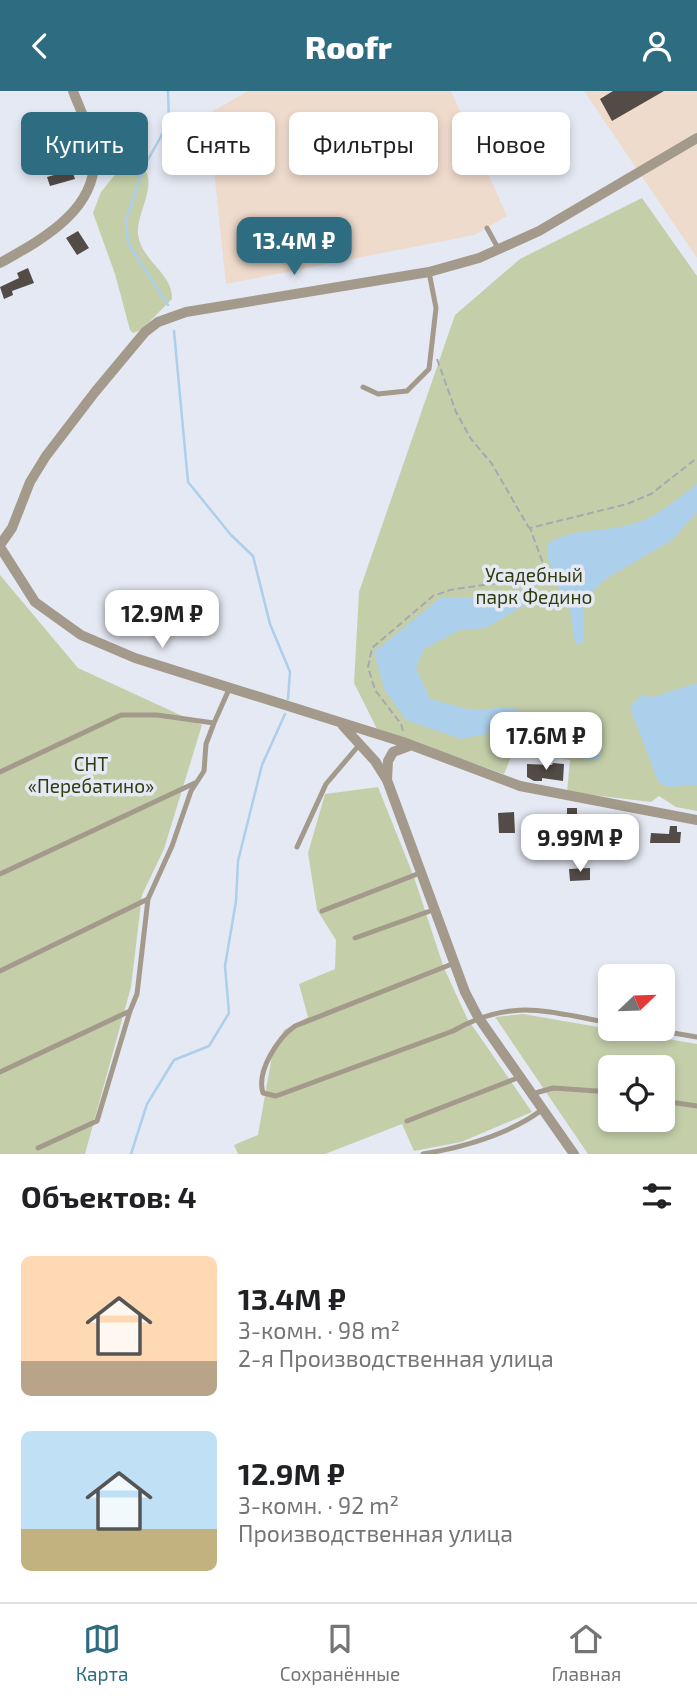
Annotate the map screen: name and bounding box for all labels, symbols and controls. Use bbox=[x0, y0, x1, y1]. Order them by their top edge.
icon: back bbox=[21, 27, 59, 65]
text: Roofr bbox=[305, 27, 392, 65]
icon: person bbox=[638, 27, 676, 65]
chip: Купить bbox=[21, 112, 148, 175]
chip: Снять bbox=[162, 112, 275, 175]
chip: Фильтры bbox=[289, 112, 438, 175]
chip: Новое bbox=[452, 112, 570, 175]
pin: 13.4M ₽ bbox=[229, 218, 359, 277]
text: 13.4M ₽ bbox=[253, 226, 335, 254]
park label: Усадебный парк Федино bbox=[476, 563, 592, 608]
pin: 12.9M ₽ bbox=[97, 591, 227, 650]
text: 12.9M ₽ bbox=[121, 599, 203, 627]
pin: 17.6M ₽ bbox=[481, 713, 611, 772]
text: 17.6M ₽ bbox=[506, 721, 586, 749]
park label: СНТ «Перебатино» bbox=[28, 752, 154, 797]
pin: 9.99M ₽ bbox=[515, 815, 645, 874]
text: 9.99M ₽ bbox=[537, 823, 623, 851]
north arrow bbox=[598, 964, 676, 1041]
map controls bbox=[598, 964, 675, 1132]
button: locate bbox=[598, 1055, 675, 1132]
icon: filters bbox=[638, 1177, 676, 1215]
text: Объектов: 4 bbox=[21, 1178, 197, 1214]
text: 13.4M ₽ bbox=[238, 1280, 346, 1316]
icon: home bbox=[77, 1284, 161, 1368]
text: 3-комн. · 98 m² bbox=[238, 1316, 400, 1344]
text: 2-я Производственная улица bbox=[238, 1344, 554, 1372]
text: 12.9M ₽ bbox=[238, 1455, 345, 1491]
icon: home bbox=[77, 1459, 161, 1543]
text: 3-комн. · 92 m² bbox=[238, 1491, 399, 1519]
text: Производственная улица bbox=[238, 1519, 513, 1547]
tab: Карта bbox=[76, 1620, 128, 1685]
tab: Сохранённые bbox=[280, 1620, 400, 1685]
tab: Главная bbox=[552, 1620, 621, 1685]

